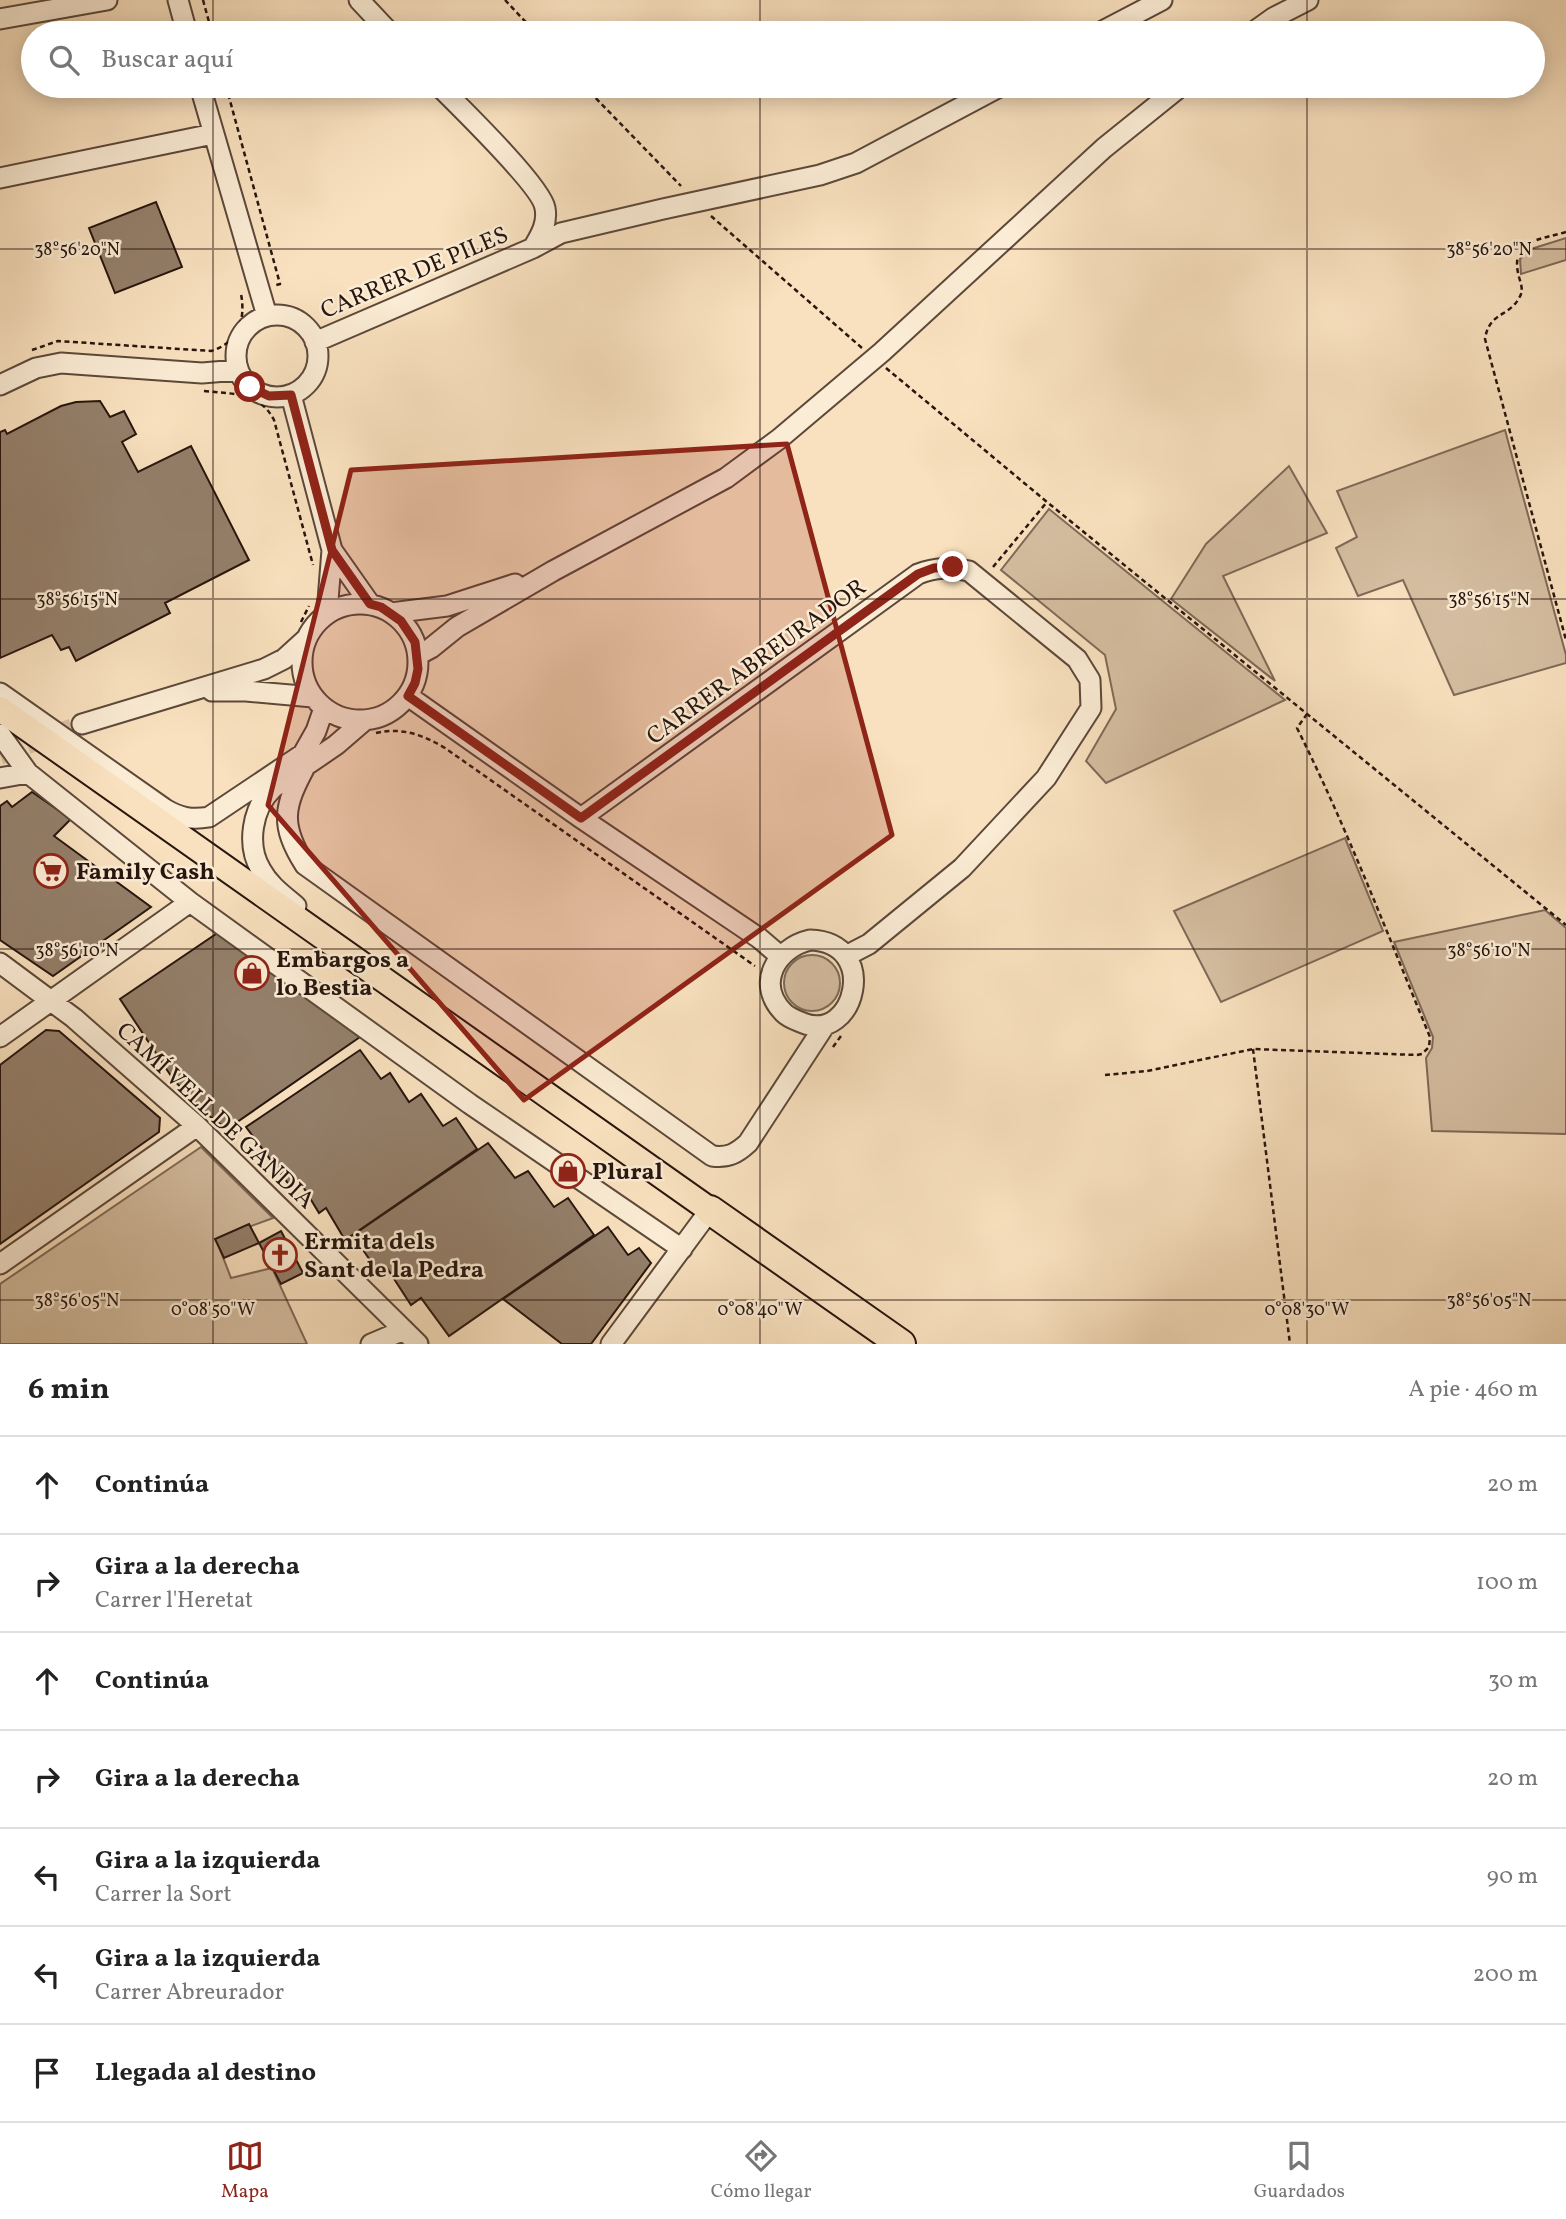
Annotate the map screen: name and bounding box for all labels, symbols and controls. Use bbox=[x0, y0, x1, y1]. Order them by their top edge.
search box bbox=[21, 21, 1545, 98]
icon: search bbox=[45, 41, 83, 79]
text: Buscar aquí bbox=[101, 42, 233, 78]
street label: CARRER DE PILES bbox=[316, 219, 514, 329]
text: 38°56'20"N bbox=[34, 238, 120, 263]
text: 38°56'20"N bbox=[1446, 238, 1532, 263]
route start bbox=[234, 371, 265, 402]
route end bbox=[937, 551, 968, 582]
street label: CARRER ABREURADOR bbox=[640, 571, 874, 754]
text: 38°56'15"N bbox=[36, 588, 118, 613]
text: 38°56'15"N bbox=[1448, 588, 1530, 613]
supermarket icon: Family Cash bbox=[32, 852, 70, 890]
place label: Family Cash bbox=[76, 856, 215, 890]
text: 38°56'10"N bbox=[35, 939, 119, 964]
text: 38°56'10"N bbox=[1447, 939, 1531, 964]
place label: Embargos a lo Bestia bbox=[276, 944, 409, 1006]
shop icon: Embargos a lo Bestia bbox=[233, 954, 271, 992]
street label: CAMÍ VELL DE GANDIA bbox=[108, 1015, 322, 1218]
shop icon: Plural bbox=[549, 1152, 587, 1190]
place label: Plural bbox=[592, 1156, 663, 1190]
place label: Ermita dels Sant de la Pedra bbox=[304, 1226, 484, 1288]
church icon: Ermita dels Sant de la Pedra bbox=[261, 1236, 299, 1274]
text: 38°56'05"N bbox=[35, 1289, 119, 1314]
text: 38°56'05"N bbox=[1447, 1289, 1531, 1314]
text: 0°08'50"W bbox=[171, 1298, 255, 1323]
text: 0°08'40"W bbox=[718, 1298, 802, 1323]
text: 0°08'30"W bbox=[1265, 1298, 1349, 1323]
text: 6 min bbox=[28, 1369, 110, 1411]
text: A pie · 460 m bbox=[1409, 1374, 1538, 1406]
icon: ahead bbox=[28, 1466, 66, 1504]
text: Continúa bbox=[95, 1467, 209, 1503]
text: 20 m bbox=[1487, 1469, 1538, 1501]
text: Gira a la derecha bbox=[95, 1549, 300, 1585]
icon: right bbox=[28, 1564, 66, 1602]
text: 100 m bbox=[1476, 1567, 1538, 1599]
text: Carrer l'Heretat bbox=[95, 1585, 253, 1617]
icon: ahead bbox=[28, 1662, 66, 1700]
text: Continúa bbox=[95, 1663, 209, 1699]
text: 30 m bbox=[1488, 1665, 1538, 1697]
icon: right bbox=[28, 1760, 66, 1798]
text: Gira a la derecha bbox=[95, 1761, 300, 1797]
text: 20 m bbox=[1487, 1763, 1538, 1795]
text: Gira a la izquierda bbox=[95, 1843, 320, 1879]
icon: left bbox=[28, 1858, 66, 1896]
text: 90 m bbox=[1487, 1861, 1538, 1893]
text: Carrer la Sort bbox=[95, 1879, 231, 1911]
text: Gira a la izquierda bbox=[95, 1941, 320, 1977]
icon: left bbox=[28, 1956, 66, 1994]
text: 200 m bbox=[1473, 1959, 1538, 1991]
text: Carrer Abreurador bbox=[95, 1977, 284, 2009]
icon: arrive bbox=[28, 2054, 66, 2092]
text: Llegada al destino bbox=[95, 2055, 316, 2091]
tab: Mapa bbox=[221, 2137, 269, 2205]
tab: Cómo llegar bbox=[711, 2137, 812, 2205]
tab: Guardados bbox=[1254, 2137, 1345, 2205]

